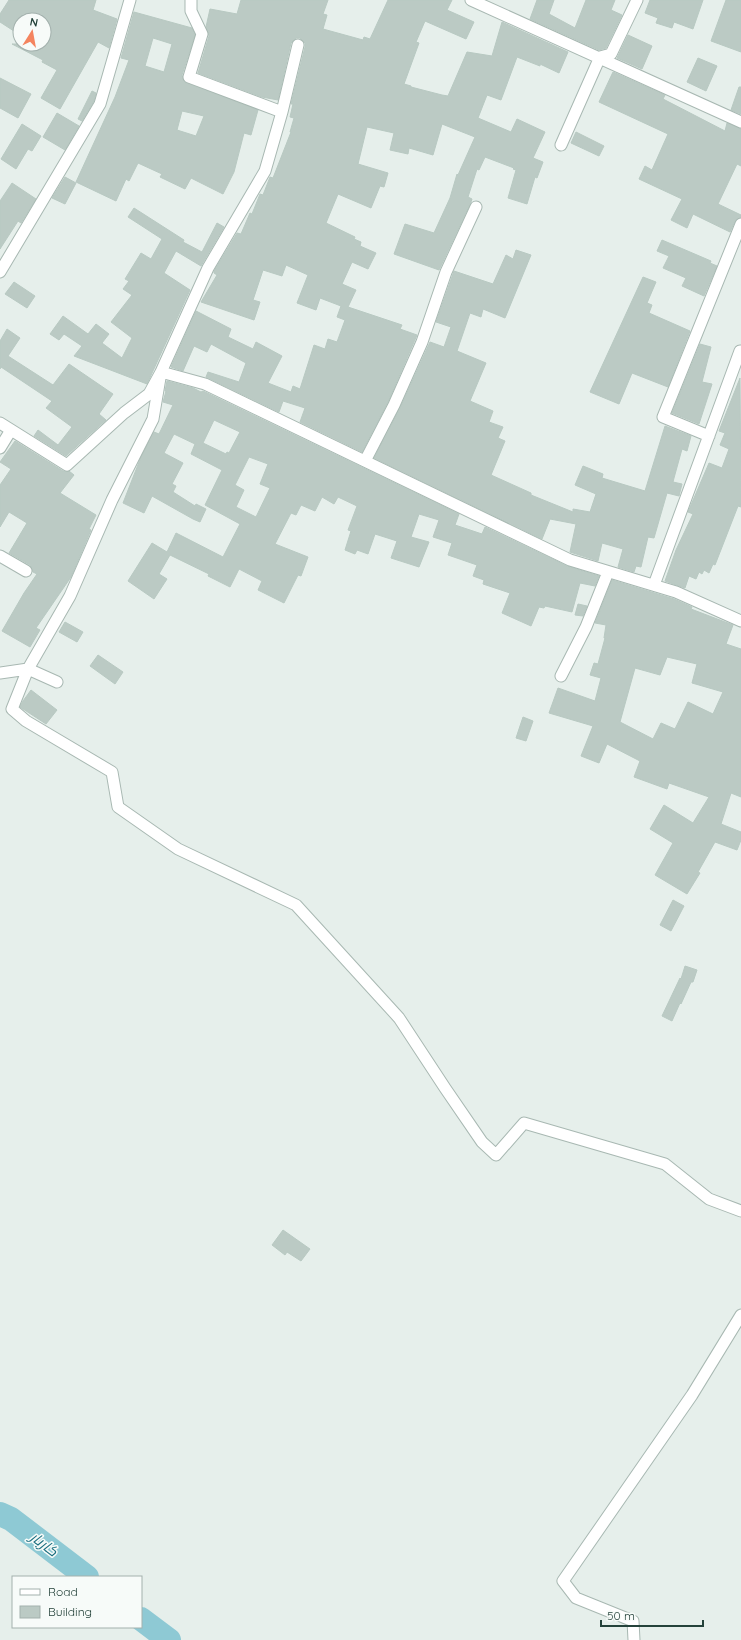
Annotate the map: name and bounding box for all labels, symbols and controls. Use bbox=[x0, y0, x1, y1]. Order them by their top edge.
north arrow bbox=[12, 12, 52, 52]
text: N bbox=[29, 15, 39, 30]
water label: کاربار bbox=[25, 1526, 63, 1561]
legend bbox=[12, 1576, 142, 1628]
text: Road bbox=[48, 1584, 78, 1599]
scale bar bbox=[601, 1602, 703, 1628]
text: Building bbox=[48, 1604, 92, 1619]
text: 50 m bbox=[607, 1608, 635, 1623]

